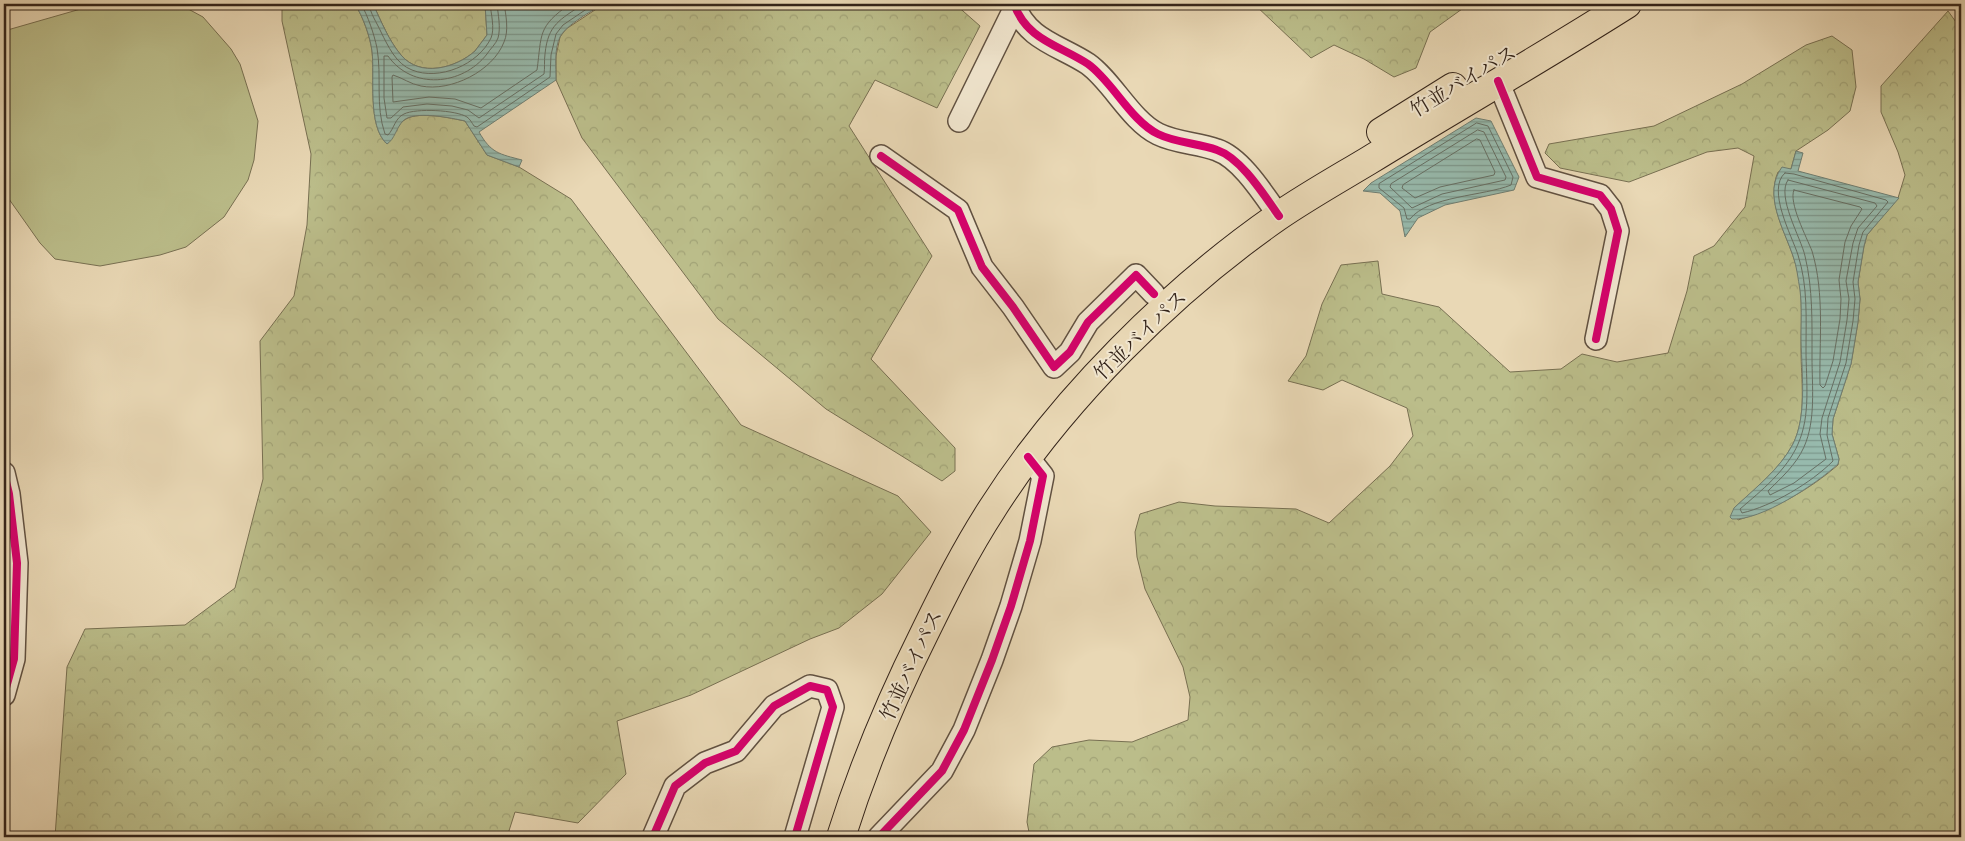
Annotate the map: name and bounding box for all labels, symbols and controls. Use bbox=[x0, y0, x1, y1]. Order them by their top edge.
street label: 竹並バイパス bbox=[1406, 41, 1521, 124]
street label: 竹並バイパス bbox=[1089, 286, 1193, 387]
street label: 竹並バイパス bbox=[876, 606, 949, 725]

